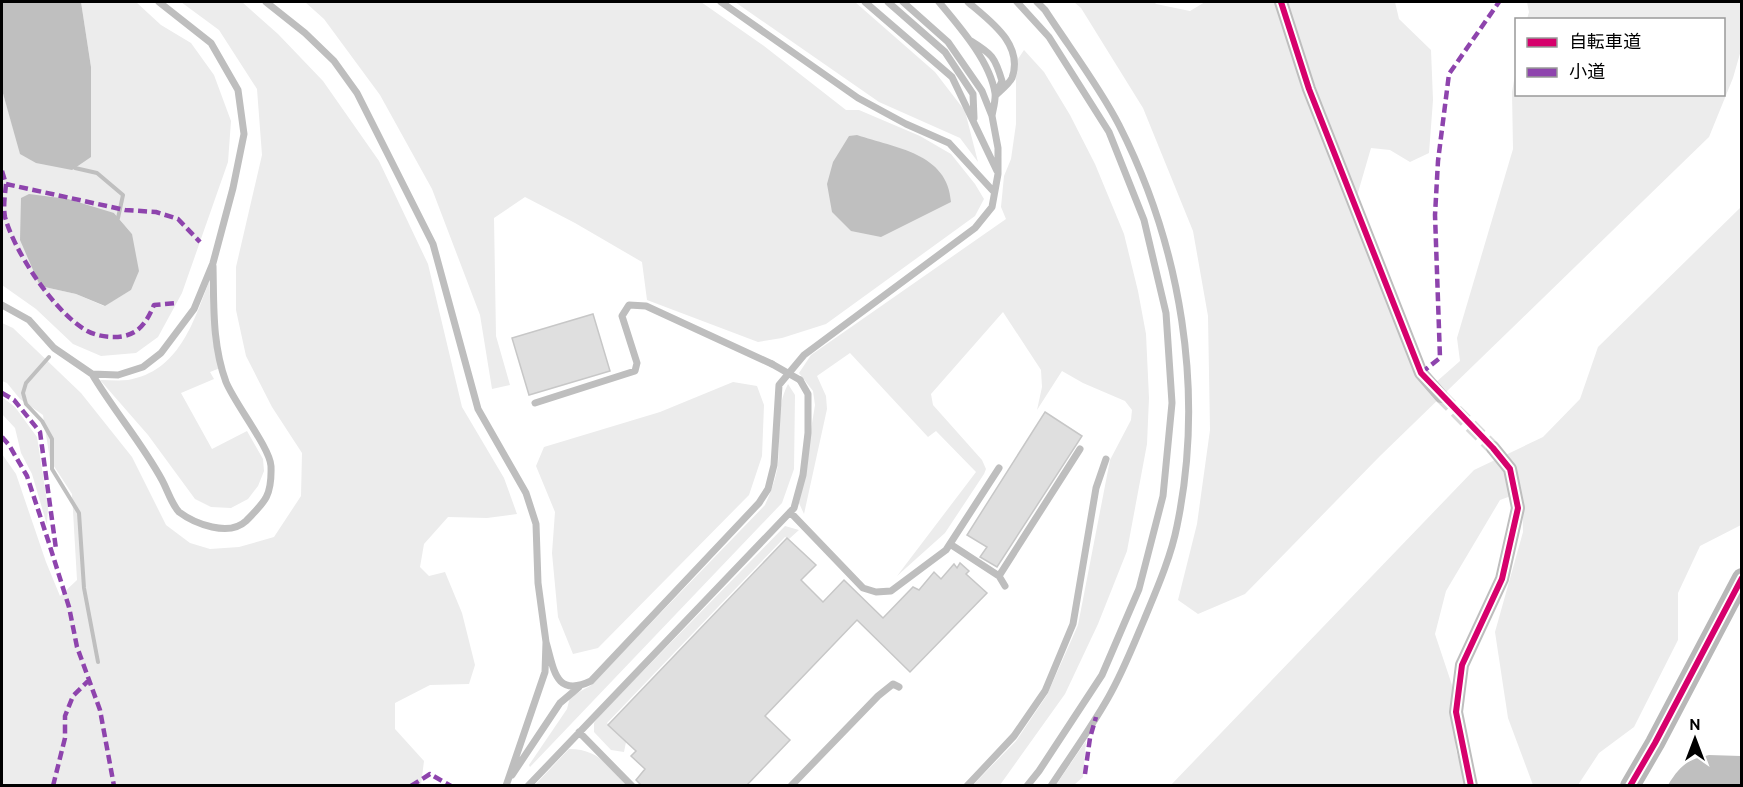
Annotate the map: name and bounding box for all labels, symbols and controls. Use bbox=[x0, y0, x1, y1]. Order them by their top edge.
legend bbox=[1515, 18, 1725, 96]
text: 自転車道 bbox=[1569, 31, 1641, 53]
text: 小道 bbox=[1569, 61, 1605, 83]
north arrow bbox=[1665, 709, 1725, 769]
text: N bbox=[1689, 715, 1701, 734]

